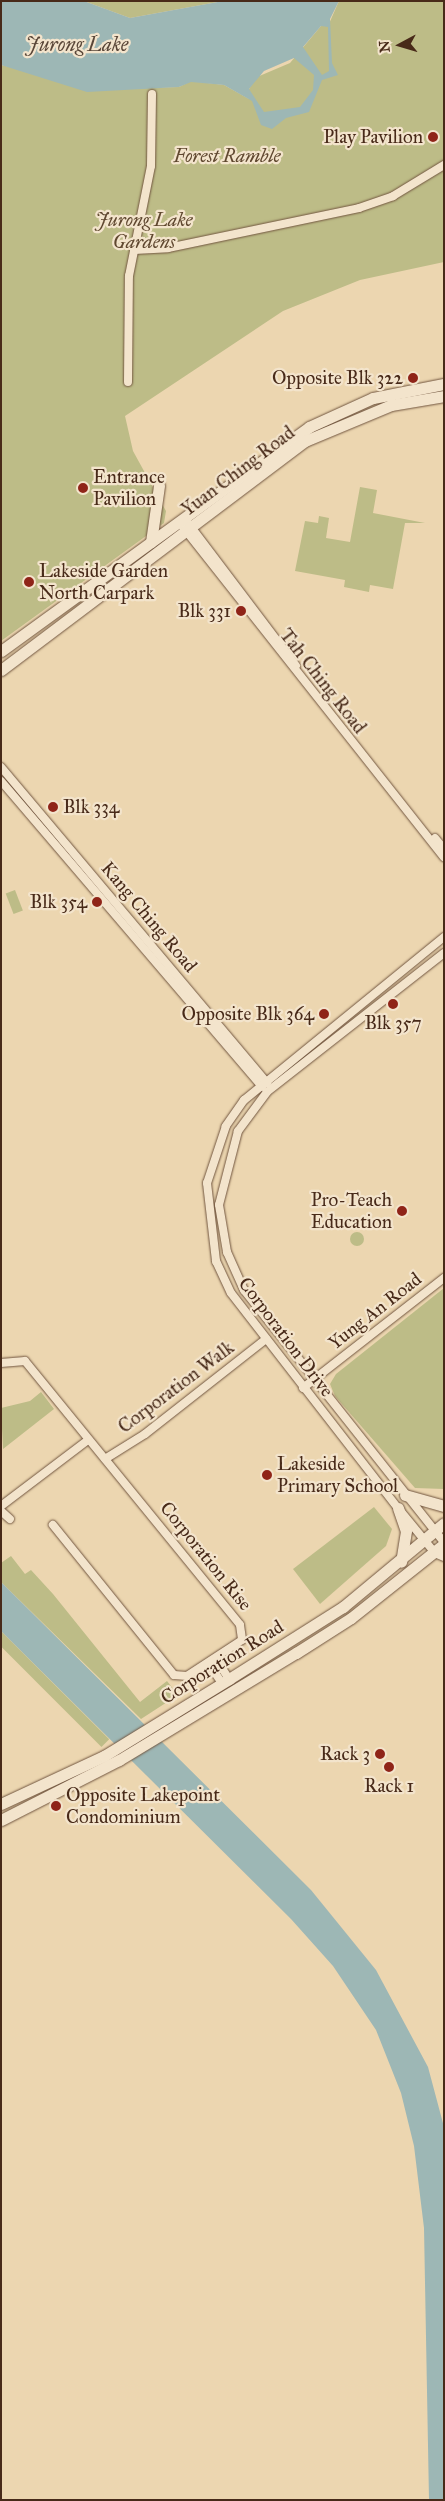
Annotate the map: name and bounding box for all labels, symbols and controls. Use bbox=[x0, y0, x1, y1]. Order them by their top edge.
north arrow bbox=[375, 20, 425, 70]
water label: Jurong Lake bbox=[26, 32, 128, 56]
text: N bbox=[376, 40, 394, 53]
place label: Play Pavilion bbox=[323, 126, 423, 148]
marker: Play Pavilion bbox=[427, 131, 439, 143]
park label: Forest Ramble bbox=[173, 145, 281, 167]
park label: Jurong Lake Gardens bbox=[95, 209, 193, 253]
place label: Opposite Blk 322 bbox=[272, 367, 403, 389]
marker: Opposite Blk 322 bbox=[407, 372, 419, 384]
street label: Yuan Ching Road bbox=[177, 421, 299, 521]
place label: Entrance Pavilion bbox=[93, 466, 165, 510]
marker: Entrance Pavilion bbox=[77, 482, 89, 494]
place label: Lakeside Garden North Carpark bbox=[39, 560, 168, 604]
marker: Lakeside Garden North Carpark bbox=[23, 576, 35, 588]
place label: Blk 331 bbox=[178, 600, 231, 622]
marker: Blk 331 bbox=[235, 605, 247, 617]
street label: Tah Ching Road bbox=[275, 624, 371, 738]
place label: Blk 334 bbox=[63, 796, 119, 818]
marker: Blk 334 bbox=[47, 801, 59, 813]
street label: Kang Ching Road bbox=[96, 857, 202, 977]
place label: Blk 354 bbox=[30, 891, 87, 913]
marker: Blk 354 bbox=[91, 896, 103, 908]
marker: Blk 357 bbox=[387, 998, 399, 1010]
place label: Opposite Blk 364 bbox=[181, 1003, 314, 1025]
marker: Opposite Blk 364 bbox=[318, 1008, 330, 1020]
place label: Blk 357 bbox=[364, 1012, 422, 1034]
place label: Pro-Teach Education bbox=[311, 1189, 392, 1233]
marker: Pro-Teach Education bbox=[396, 1205, 408, 1217]
street label: Yung An Road bbox=[324, 1268, 426, 1354]
street label: Corporation Drive bbox=[234, 1273, 338, 1401]
street label: Corporation Walk bbox=[114, 1336, 238, 1438]
place label: Lakeside Primary School bbox=[277, 1453, 398, 1497]
marker: Lakeside Primary School bbox=[261, 1469, 273, 1481]
street label: Corporation Rise bbox=[155, 1497, 257, 1615]
street label: Corporation Road bbox=[156, 1615, 288, 1709]
place label: Rack 3 bbox=[320, 1743, 370, 1765]
marker: Rack 3 bbox=[374, 1748, 386, 1760]
marker: Rack 1 bbox=[383, 1761, 395, 1773]
place label: Rack 1 bbox=[364, 1775, 414, 1797]
place label: Opposite Lakepoint Condominium bbox=[66, 1784, 220, 1828]
marker: Opposite Lakepoint Condominium bbox=[50, 1800, 62, 1812]

